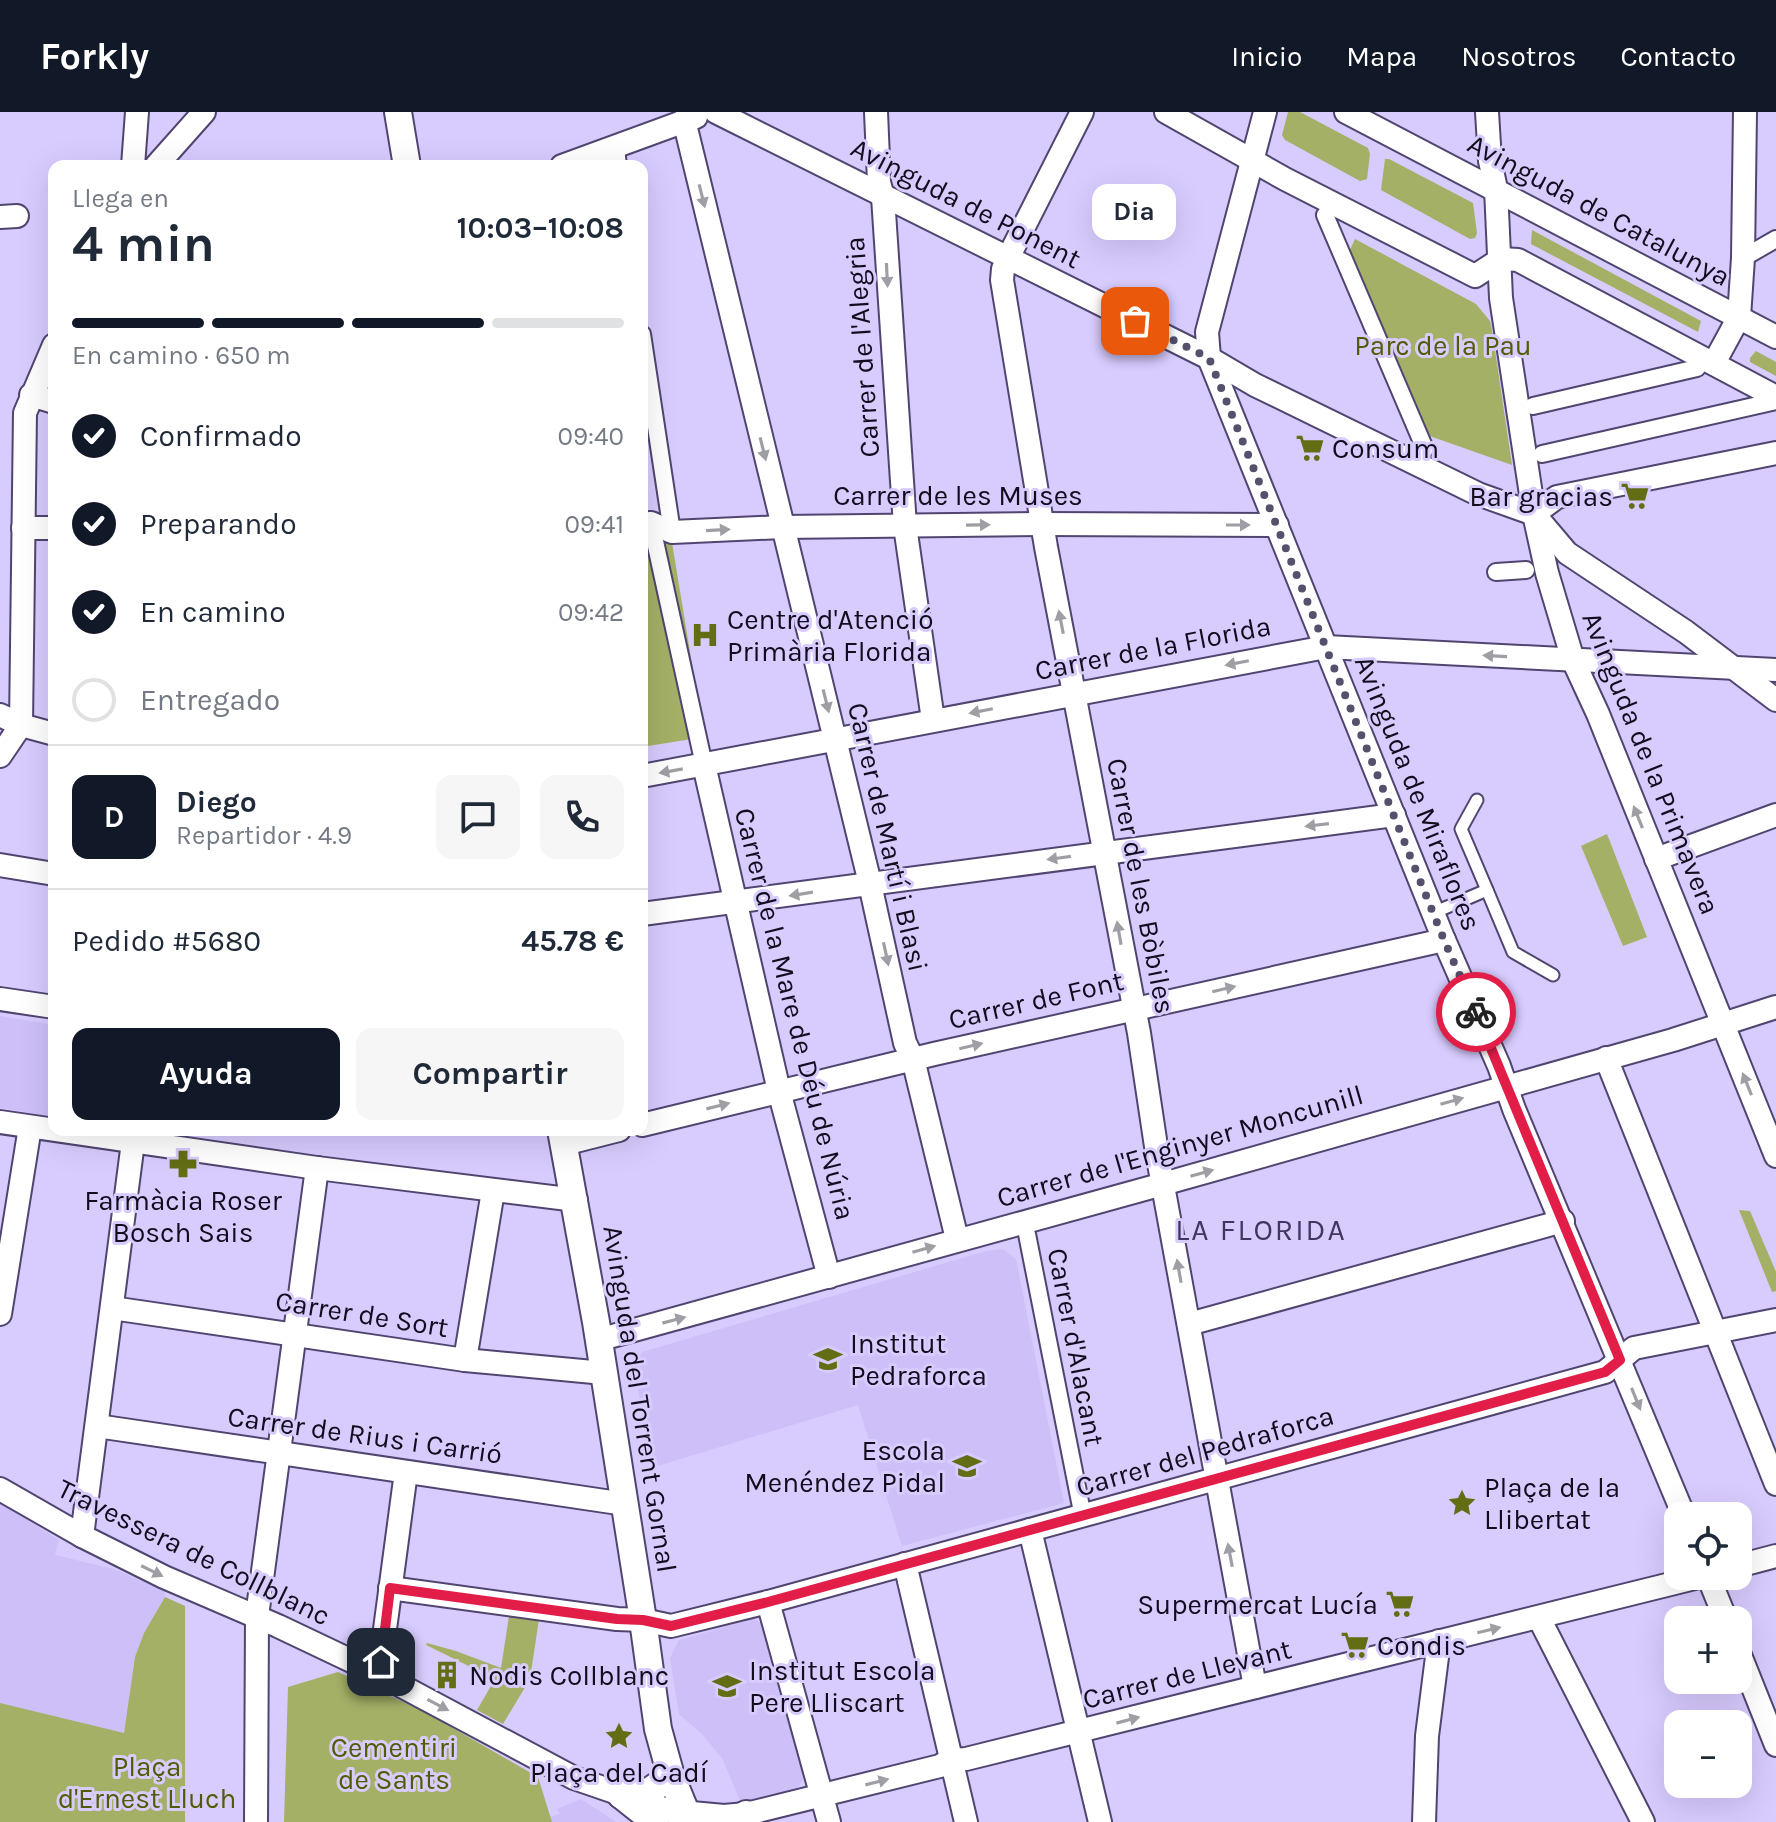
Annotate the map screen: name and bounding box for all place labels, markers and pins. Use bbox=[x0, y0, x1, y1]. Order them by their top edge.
callout: Dia bbox=[1093, 185, 1177, 241]
pin bbox=[1101, 287, 1169, 355]
place label: Consum bbox=[1332, 432, 1439, 465]
supermarket icon: Consum bbox=[1295, 433, 1325, 463]
place label: Bar gracias bbox=[1469, 480, 1613, 513]
supermarket icon: Bar gracias bbox=[1620, 481, 1650, 511]
place label: Centre d'Atenció Primària Florida bbox=[727, 603, 934, 668]
hospital icon: Centre d'Atenció Primària Florida bbox=[690, 620, 720, 650]
pharmacy icon: Farmàcia Roser Bosch Sais bbox=[168, 1149, 198, 1179]
place label: Farmàcia Roser Bosch Sais bbox=[84, 1184, 283, 1249]
place label: Institut Pedraforca bbox=[850, 1327, 987, 1392]
school or university icon: Institut Pedraforca bbox=[813, 1344, 843, 1374]
place label: Escola Menéndez Pidal bbox=[744, 1434, 945, 1499]
school or university icon: Escola Menéndez Pidal bbox=[952, 1451, 982, 1481]
place label: Plaça de la Llibertat bbox=[1484, 1471, 1620, 1536]
place icon: Plaça de la Llibertat bbox=[1447, 1488, 1477, 1518]
place label: Supermercat Lucía bbox=[1137, 1588, 1378, 1621]
supermarket icon: Supermercat Lucía bbox=[1385, 1589, 1415, 1619]
pin bbox=[347, 1628, 415, 1696]
place label: Condis bbox=[1377, 1629, 1466, 1662]
supermarket icon: Condis bbox=[1340, 1630, 1370, 1660]
place label: Institut Escola Pere Lliscart bbox=[749, 1654, 935, 1719]
place label: Nodis Collblanc bbox=[469, 1659, 669, 1692]
building icon: Nodis Collblanc bbox=[432, 1660, 462, 1690]
school or university icon: Institut Escola Pere Lliscart bbox=[712, 1671, 742, 1701]
place icon: Plaça del Cadí bbox=[604, 1721, 634, 1751]
place label: Plaça del Cadí bbox=[530, 1756, 709, 1789]

